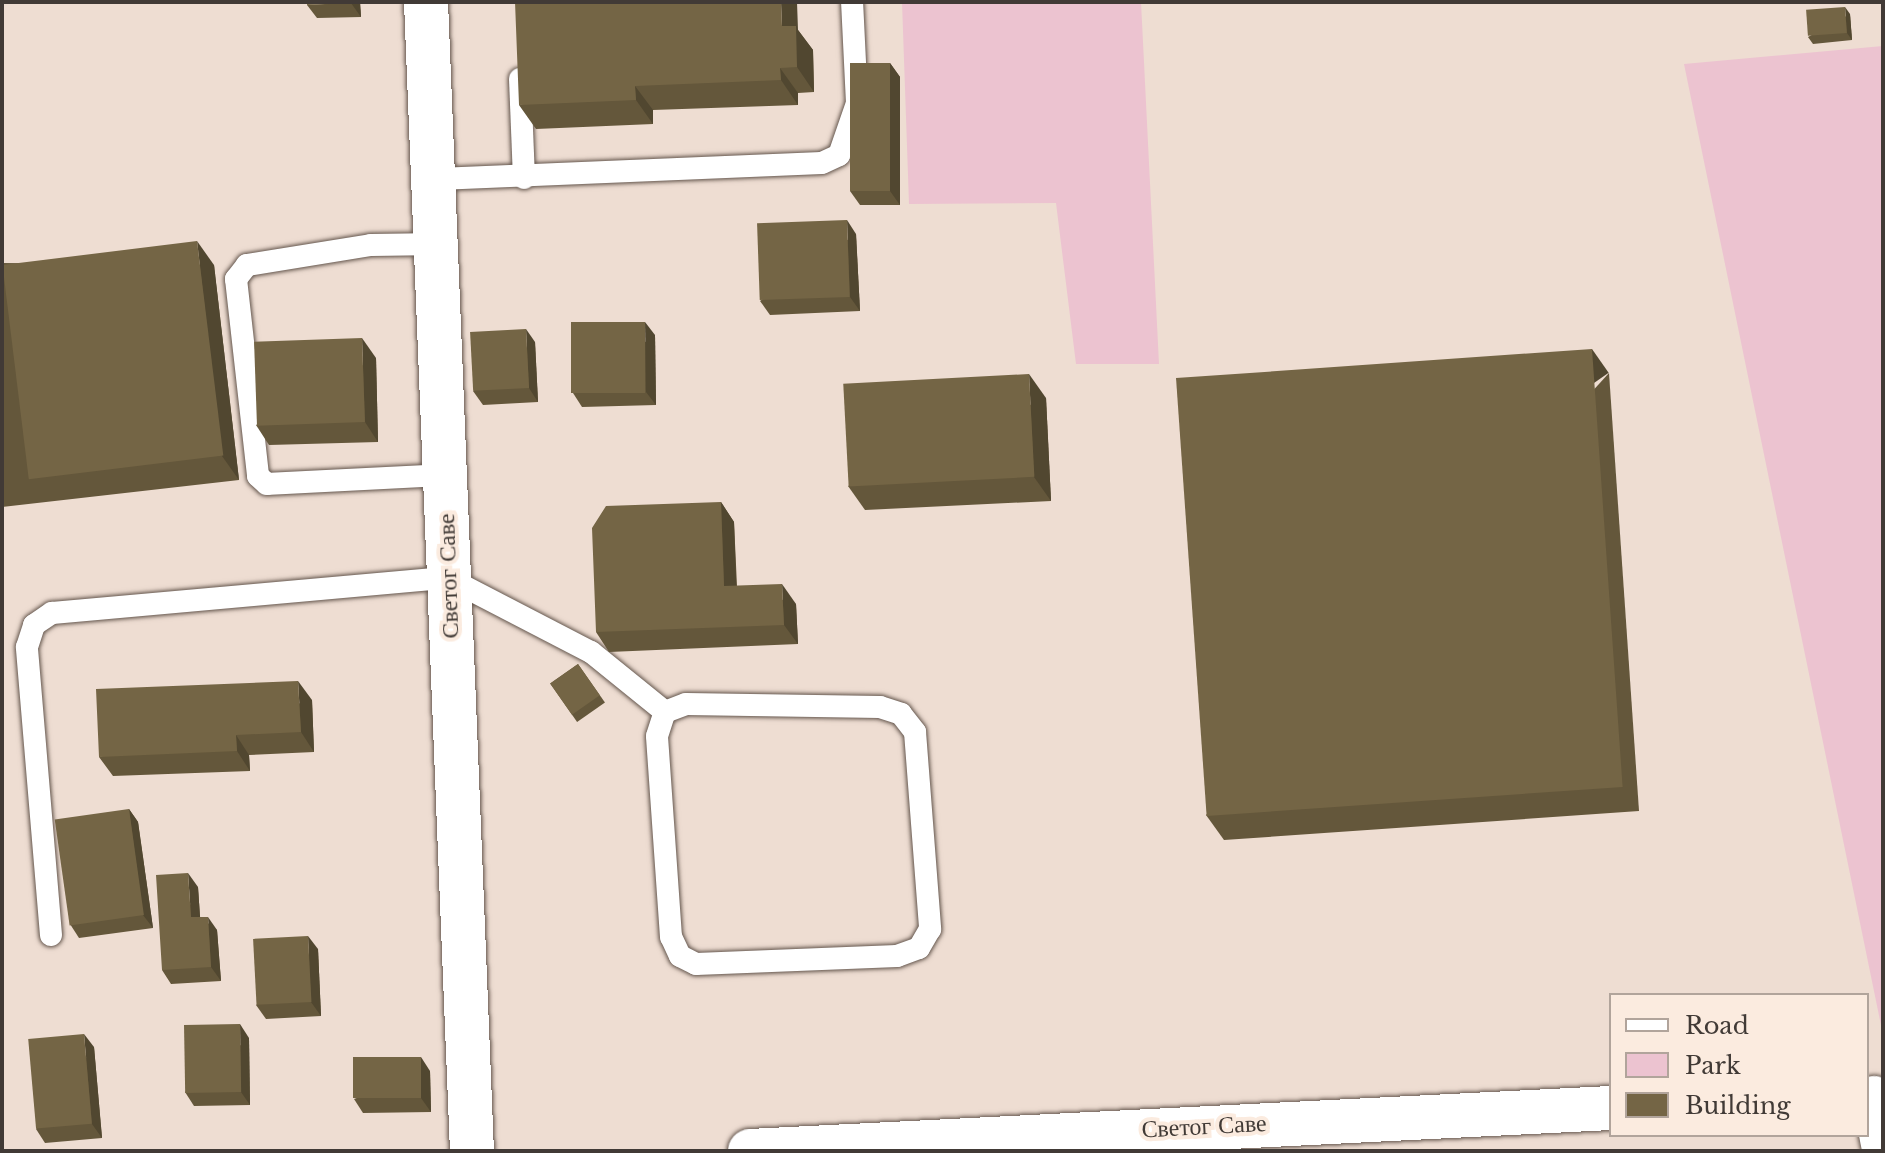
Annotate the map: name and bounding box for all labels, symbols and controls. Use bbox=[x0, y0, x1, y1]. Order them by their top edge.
street label: Светог Саве bbox=[431, 513, 465, 639]
legend bbox=[1609, 993, 1869, 1137]
text: Road bbox=[1685, 1011, 1749, 1040]
text: Park bbox=[1685, 1051, 1741, 1080]
text: Building bbox=[1685, 1091, 1791, 1120]
street label: Светог Саве bbox=[1141, 1108, 1267, 1144]

